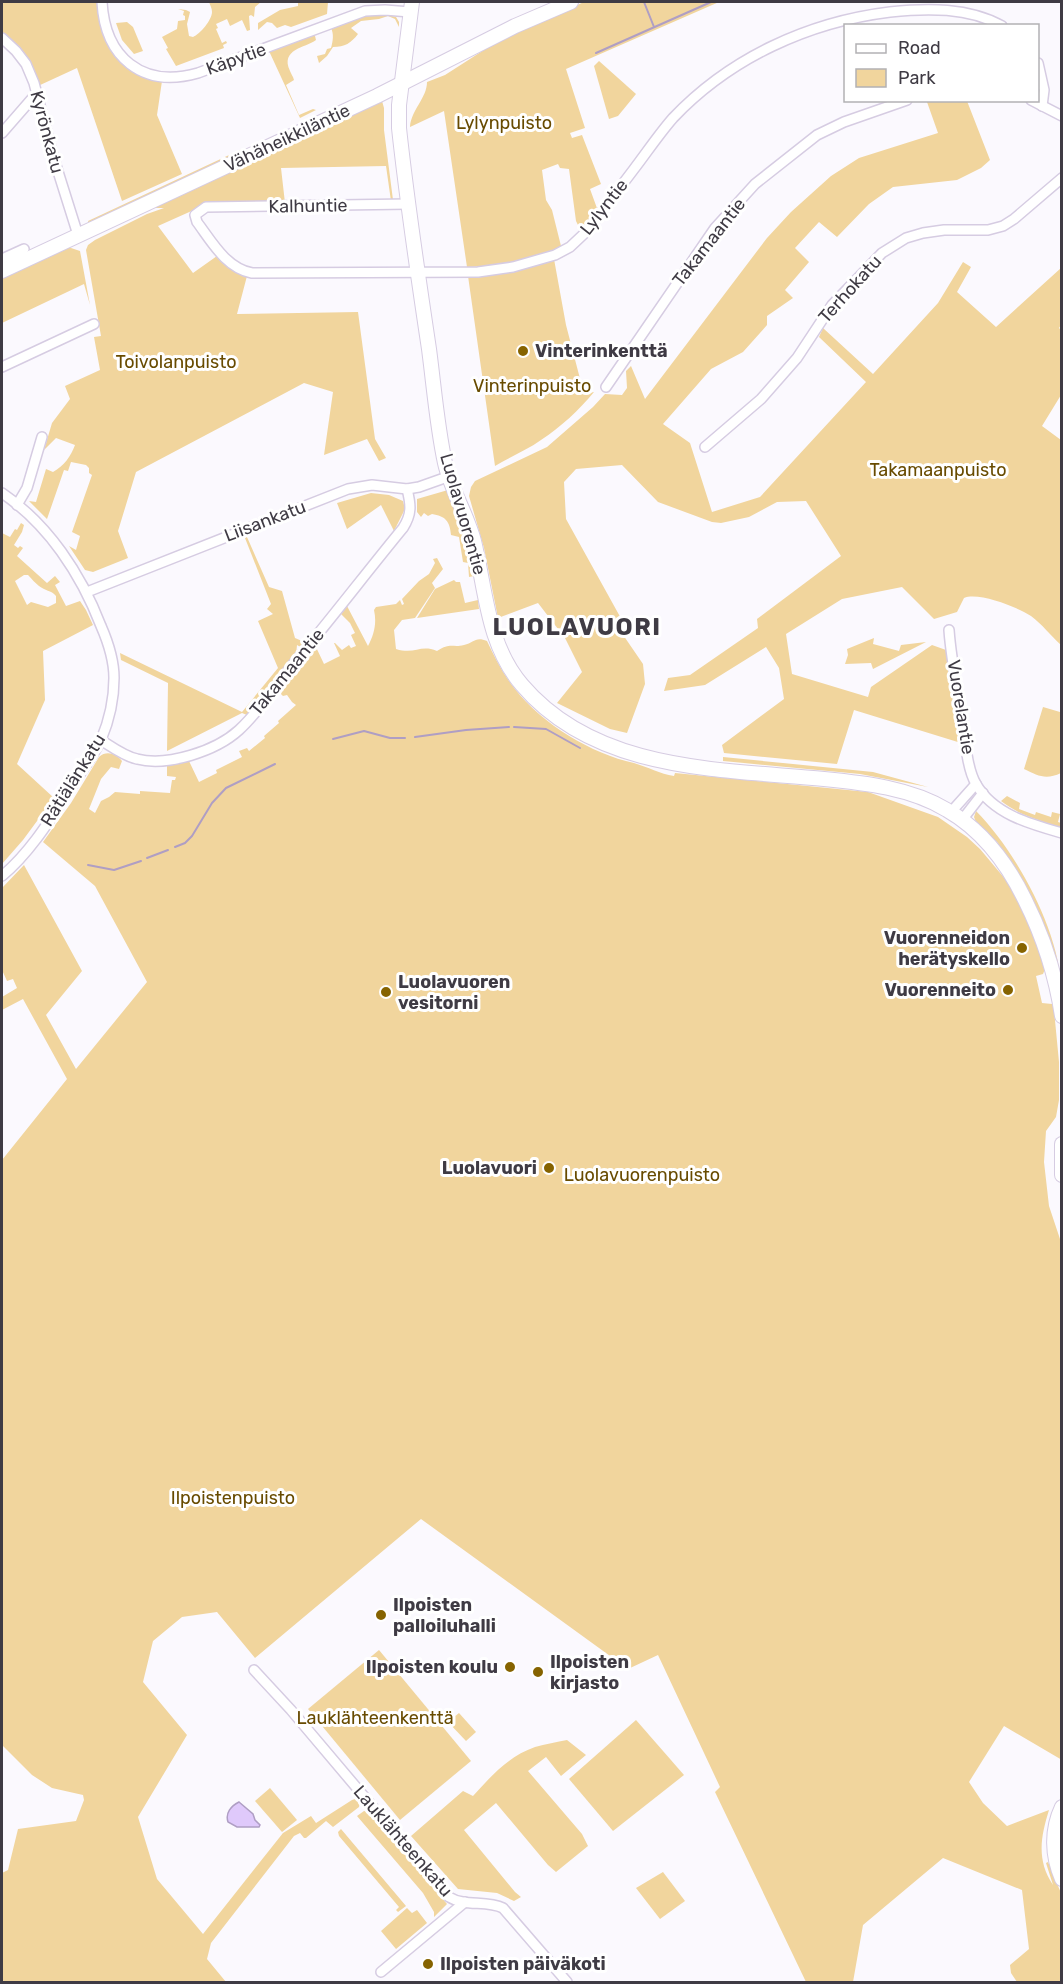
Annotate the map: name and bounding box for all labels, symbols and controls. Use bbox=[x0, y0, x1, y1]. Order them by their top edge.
legend bbox=[844, 24, 1039, 102]
text: Road bbox=[898, 37, 941, 59]
street label: Käpytie bbox=[203, 38, 269, 80]
text: Park bbox=[898, 67, 936, 89]
street label: Kyrönkatu bbox=[25, 88, 69, 176]
street label: Vähäheikkiläntie bbox=[220, 99, 354, 177]
park label: Lylynpuisto bbox=[456, 112, 552, 134]
street label: Lylyntie bbox=[575, 175, 633, 239]
street label: Kalhuntie bbox=[268, 194, 348, 218]
street label: Takamaantie bbox=[668, 194, 750, 290]
street label: Terhokatu bbox=[814, 251, 886, 327]
place label: Vinterinkenttä bbox=[535, 340, 668, 362]
marker: Vinterinkenttä bbox=[516, 344, 530, 358]
park label: Toivolanpuisto bbox=[115, 351, 237, 373]
park label: Vinterinpuisto bbox=[473, 375, 591, 397]
street label: Luolavuorentie bbox=[435, 451, 491, 577]
park label: Takamaanpuisto bbox=[870, 459, 1006, 481]
street label: Liisankatu bbox=[221, 495, 309, 547]
district label: LUOLAVUORI bbox=[492, 613, 662, 641]
street label: Takamaantie bbox=[245, 624, 329, 720]
street label: Vuorelantie bbox=[943, 658, 979, 756]
street label: Rätiälänkatu bbox=[36, 730, 110, 830]
place label: Vuorenneidon herätyskello bbox=[884, 927, 1010, 970]
marker: Vuorenneidon herätyskello bbox=[1015, 941, 1029, 955]
place label: Luolavuoren vesitorni bbox=[398, 971, 510, 1014]
place label: Vuorenneito bbox=[884, 979, 996, 1001]
marker: Vuorenneito bbox=[1001, 983, 1015, 997]
marker: Luolavuoren vesitorni bbox=[379, 985, 393, 999]
place label: Luolavuori bbox=[442, 1157, 537, 1179]
marker: Luolavuori bbox=[542, 1161, 556, 1175]
park label: Luolavuorenpuisto bbox=[564, 1164, 720, 1186]
park label: Ilpoistenpuisto bbox=[171, 1487, 295, 1509]
place label: Ilpoisten palloiluhalli bbox=[393, 1594, 496, 1637]
marker: Ilpoisten palloiluhalli bbox=[374, 1608, 388, 1622]
place label: Ilpoisten kirjasto bbox=[550, 1651, 629, 1694]
place label: Ilpoisten koulu bbox=[366, 1656, 498, 1678]
marker: Ilpoisten koulu bbox=[503, 1660, 517, 1674]
marker: Ilpoisten kirjasto bbox=[531, 1665, 545, 1679]
park label: Lauklähteenkenttä bbox=[296, 1707, 454, 1729]
street label: Lauklähteenkatu bbox=[349, 1781, 457, 1901]
place label: Ilpoisten päiväkoti bbox=[440, 1953, 606, 1975]
marker: Ilpoisten päiväkoti bbox=[421, 1957, 435, 1971]

